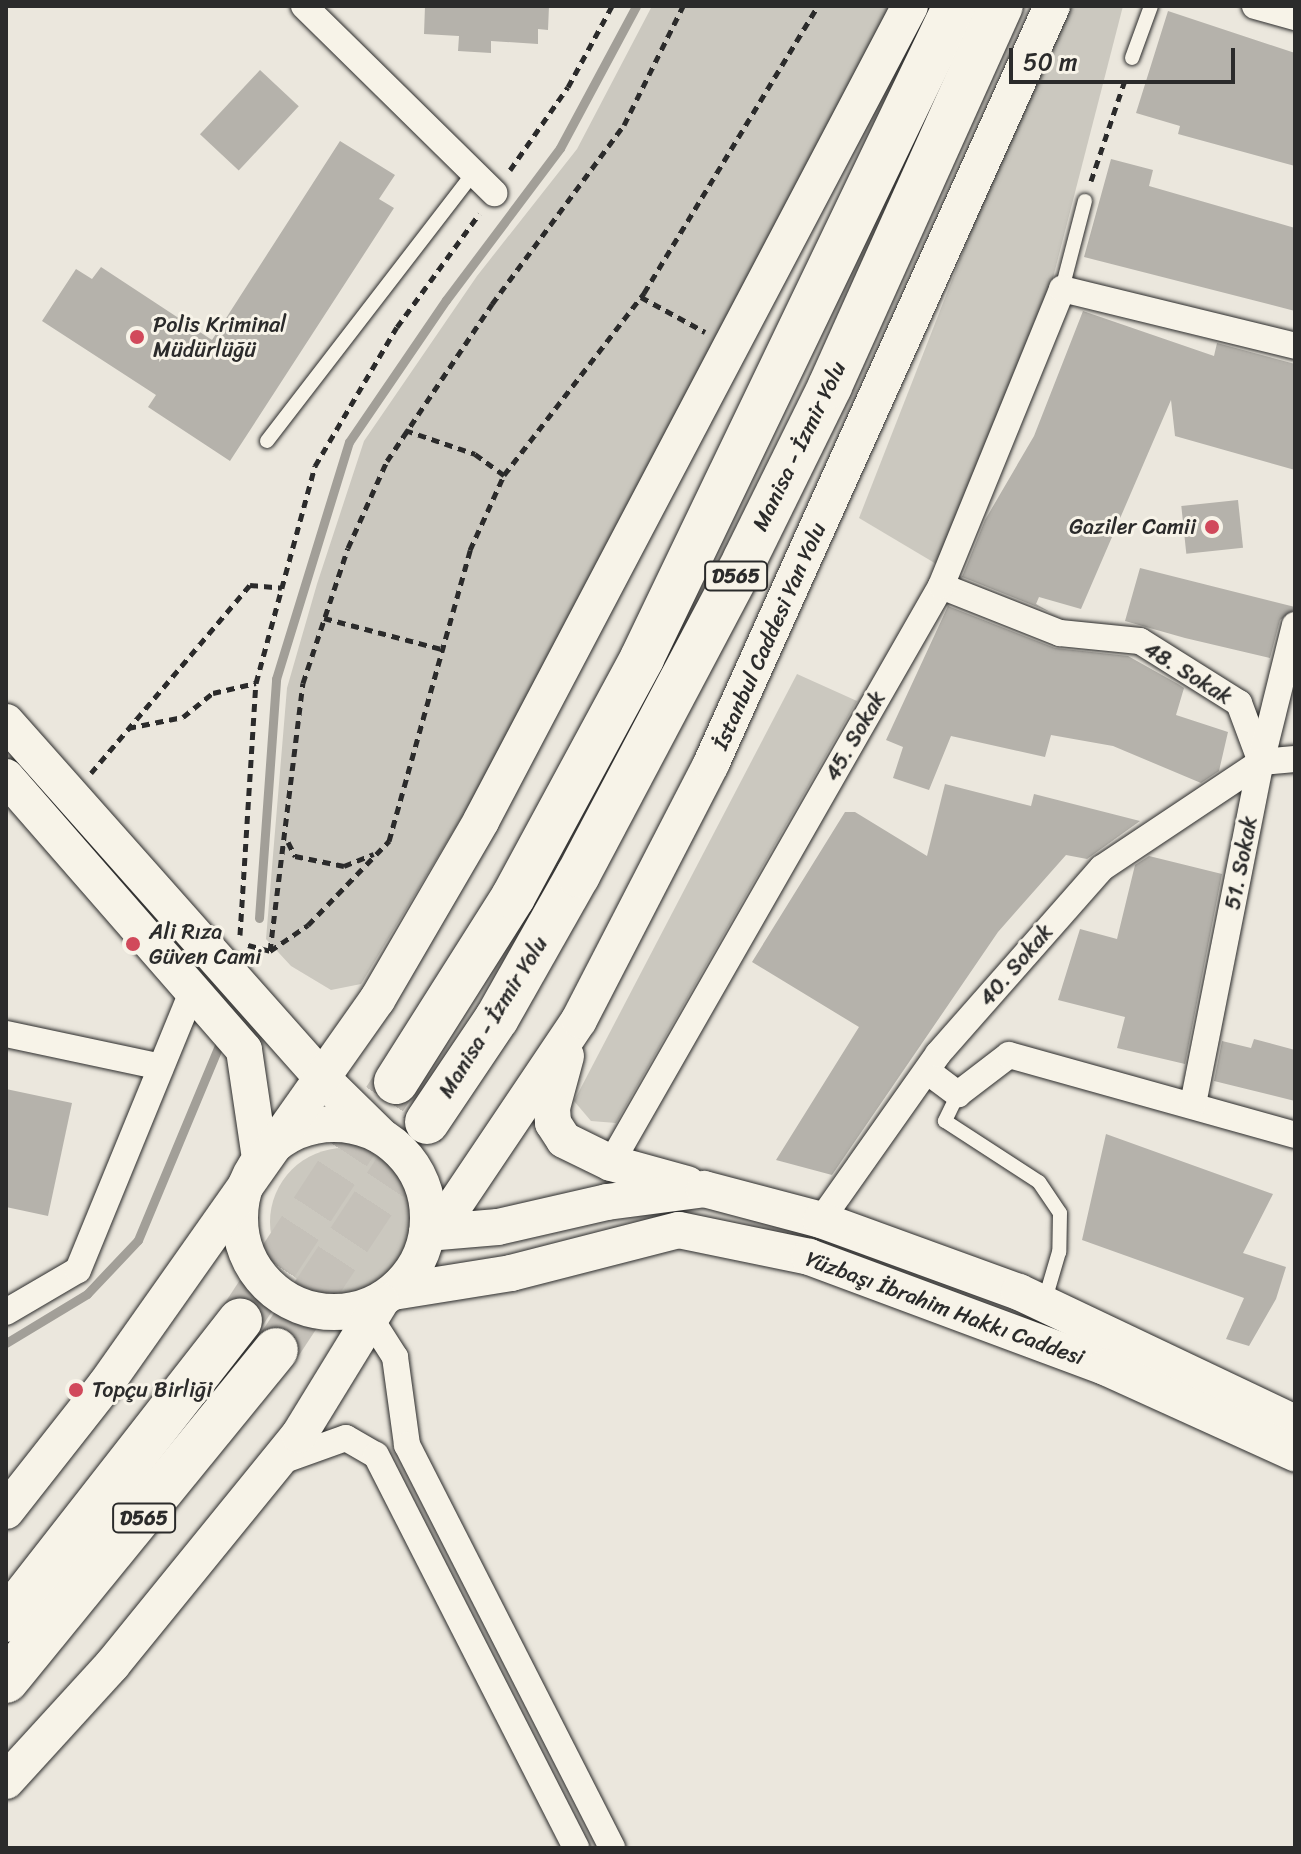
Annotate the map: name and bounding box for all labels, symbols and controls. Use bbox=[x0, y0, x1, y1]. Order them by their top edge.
scale bar bbox=[1013, 32, 1239, 82]
text: 50 m bbox=[1023, 41, 1078, 83]
place label: Polis Kriminal Müdürlüğü bbox=[153, 311, 286, 362]
marker: Polis Kriminal Müdürlüğü bbox=[128, 328, 146, 346]
street label: Manisa - İzmir Yolu bbox=[746, 357, 852, 535]
place label: Gaziler Camii bbox=[1069, 514, 1196, 540]
marker: Gaziler Camii bbox=[1203, 518, 1221, 536]
street label: İstanbul Caddesi Yan Yolu bbox=[707, 519, 831, 753]
road number: D565 bbox=[704, 560, 768, 592]
street label: 48. Sokak bbox=[1139, 636, 1237, 710]
street label: 45. Sokak bbox=[819, 687, 891, 785]
street label: 51. Sokak bbox=[1219, 814, 1263, 912]
place label: Ali Rıza Güven Cami bbox=[149, 918, 261, 970]
street label: 40. Sokak bbox=[973, 919, 1059, 1011]
street label: Manisa - İzmir Yolu bbox=[433, 931, 553, 1103]
marker: Ali Rıza Güven Cami bbox=[124, 935, 142, 953]
street label: Yüzbaşı İbrahim Hakkı Caddesi bbox=[802, 1245, 1088, 1371]
place label: Topçu Birliği bbox=[92, 1377, 212, 1403]
marker: Topçu Birliği bbox=[67, 1381, 85, 1399]
road number: D565 bbox=[112, 1502, 176, 1534]

